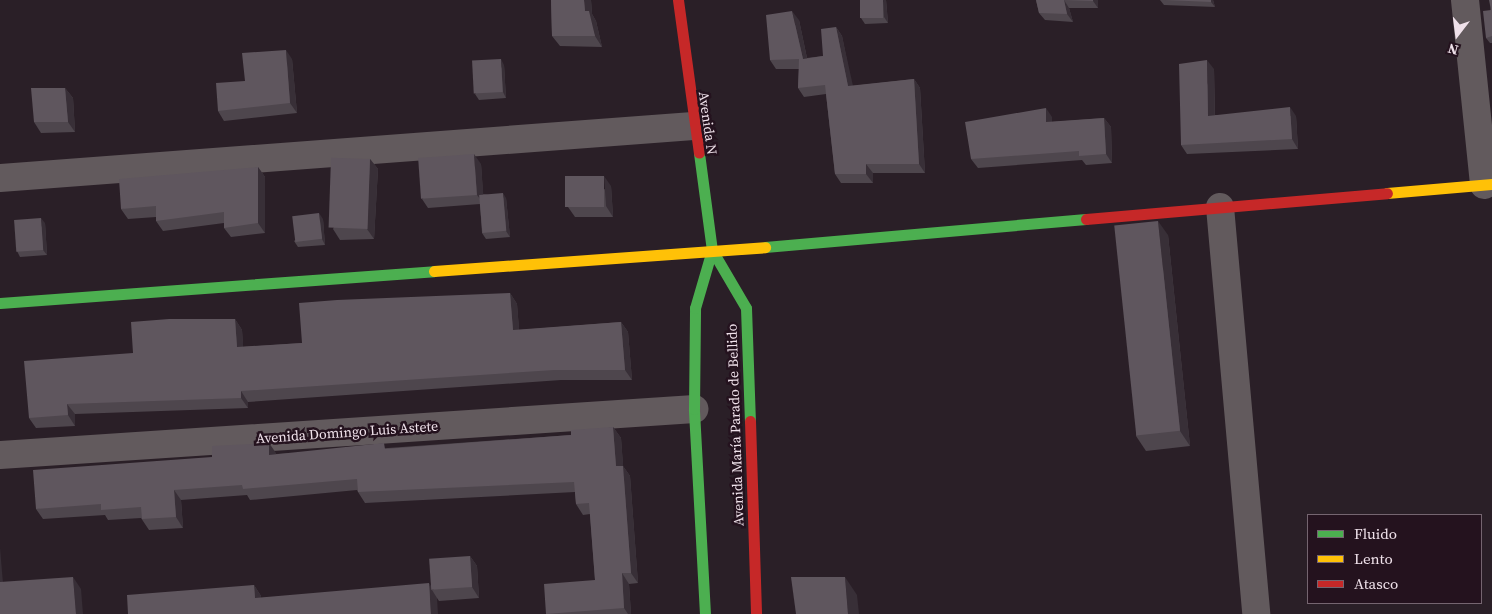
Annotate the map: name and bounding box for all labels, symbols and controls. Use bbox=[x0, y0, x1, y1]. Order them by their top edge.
north arrow bbox=[1432, 10, 1482, 60]
text: N bbox=[1446, 39, 1461, 60]
street label: Avenida N bbox=[695, 90, 721, 156]
street label: Avenida María Parado de Bellido bbox=[723, 324, 747, 526]
street label: Avenida Domingo Luis Astete bbox=[255, 417, 439, 447]
legend bbox=[1307, 514, 1482, 604]
text: Fluido bbox=[1354, 523, 1397, 544]
text: Lento bbox=[1354, 548, 1393, 569]
text: Atasco bbox=[1354, 573, 1398, 594]

